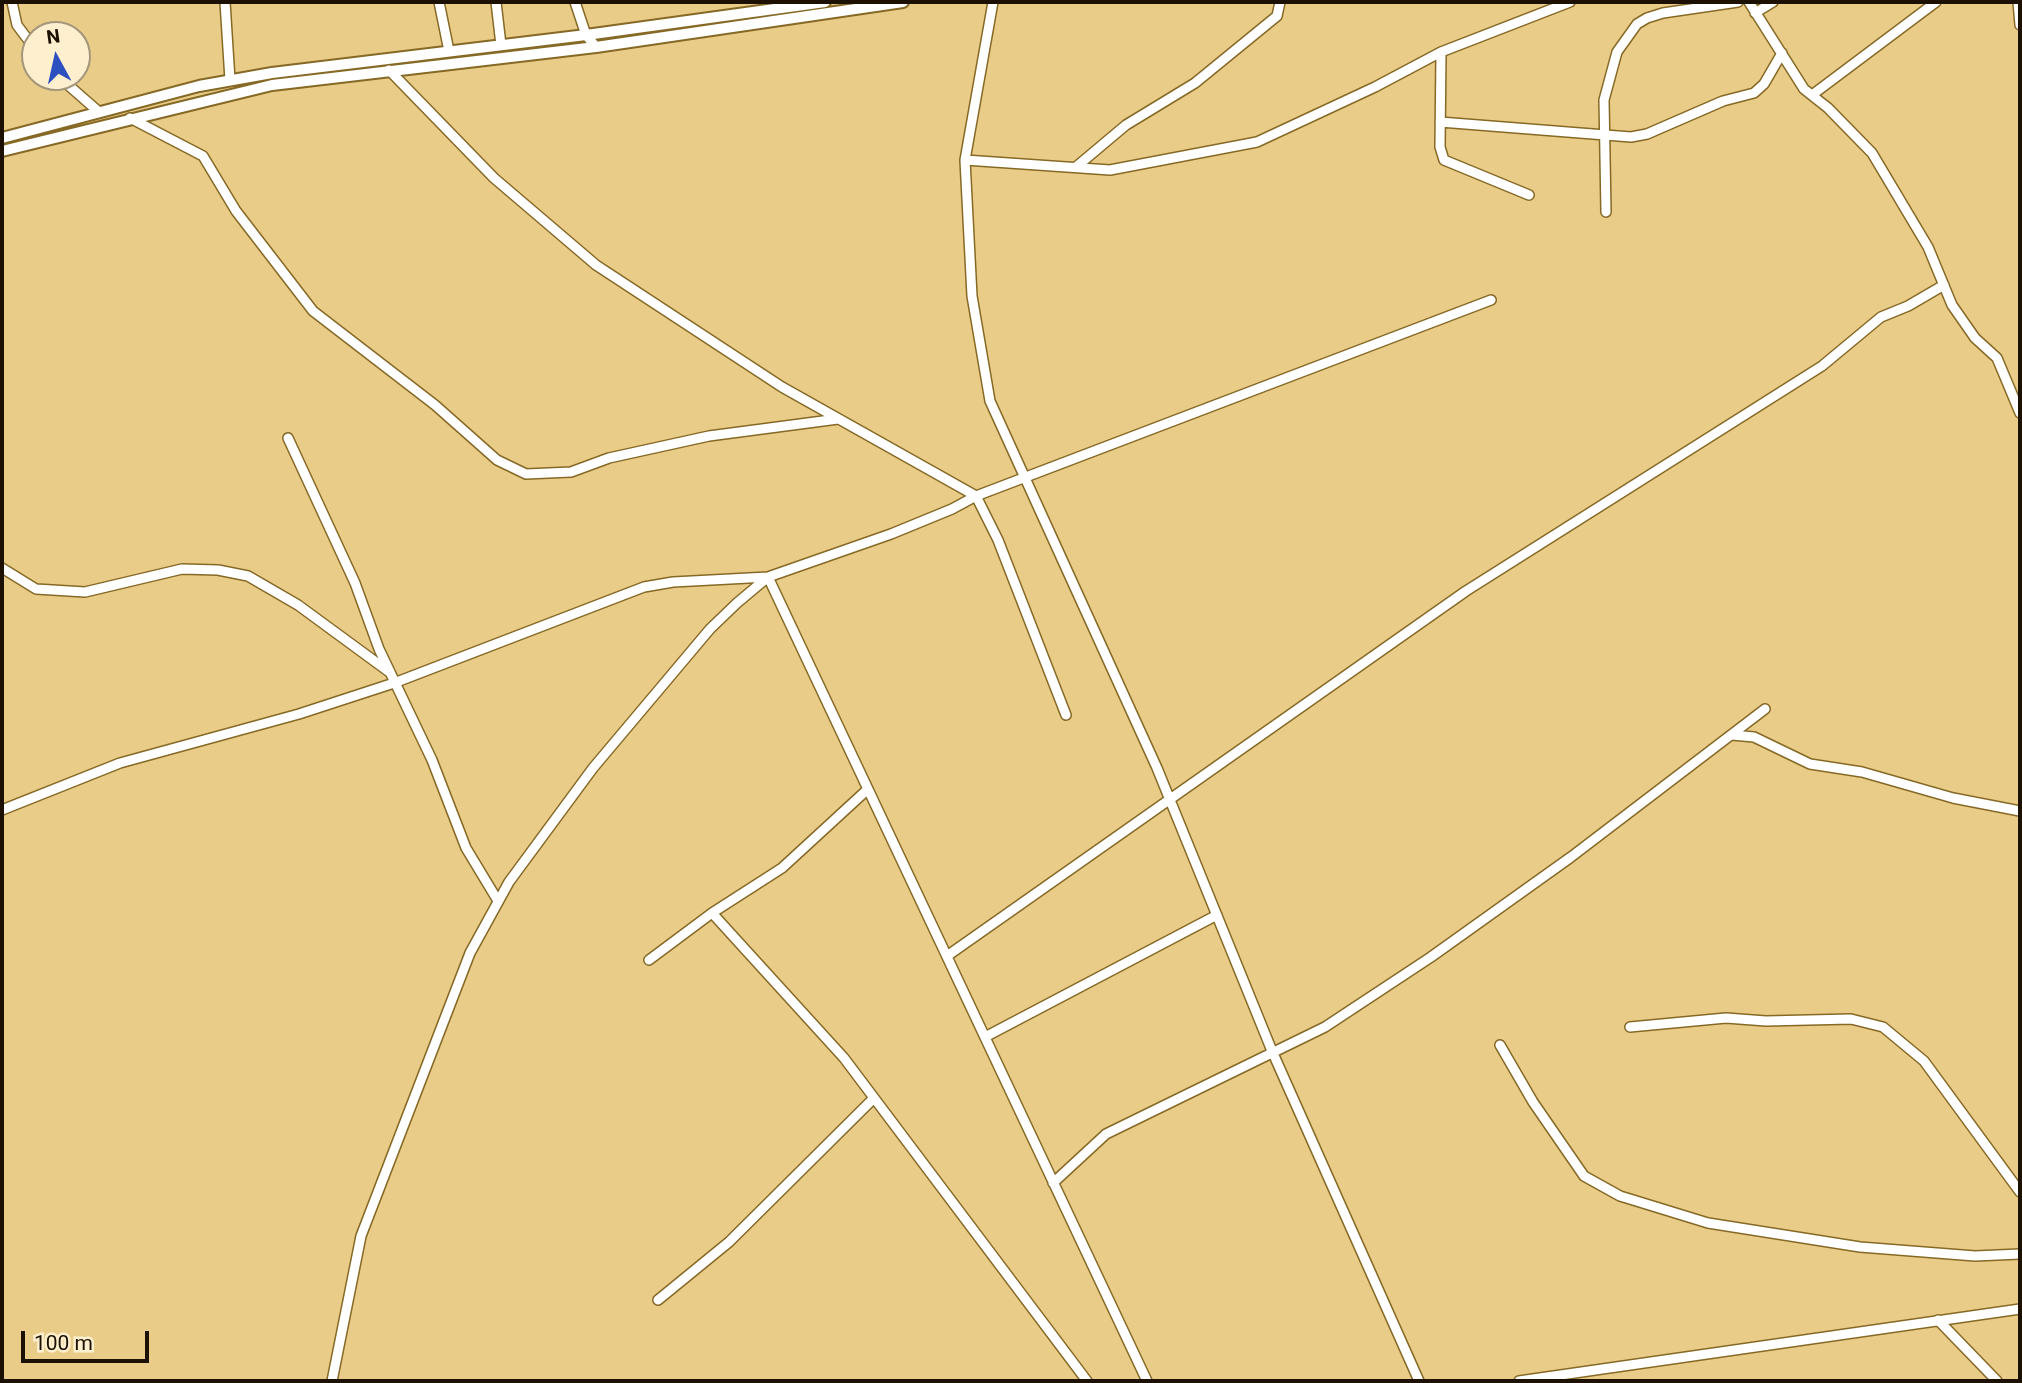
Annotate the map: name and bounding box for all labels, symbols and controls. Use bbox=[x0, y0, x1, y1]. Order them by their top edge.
north arrow bbox=[21, 21, 91, 91]
text: N bbox=[45, 24, 62, 49]
scale bar bbox=[24, 1316, 152, 1360]
text: 100 m bbox=[34, 1331, 93, 1355]

